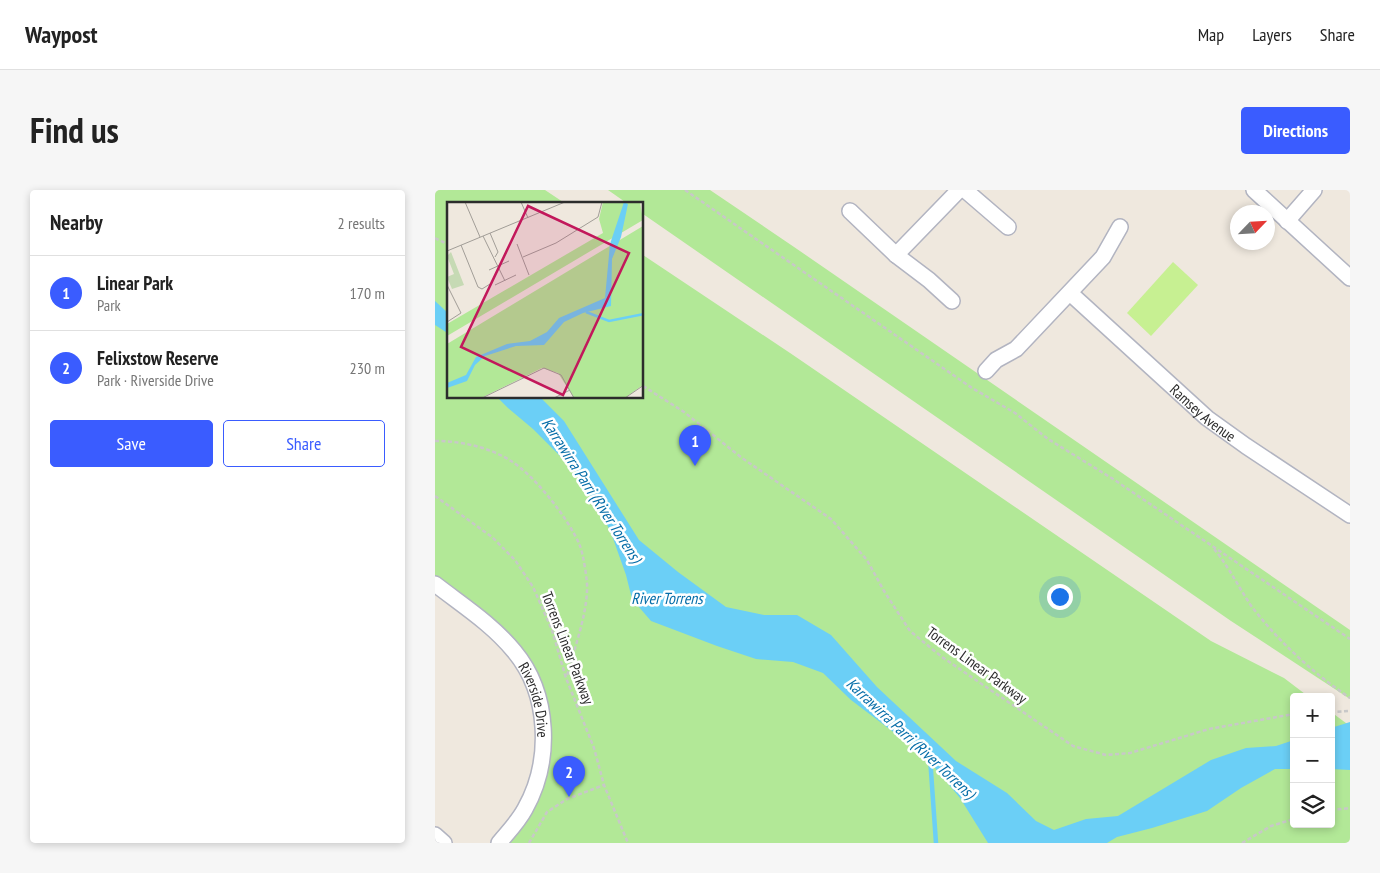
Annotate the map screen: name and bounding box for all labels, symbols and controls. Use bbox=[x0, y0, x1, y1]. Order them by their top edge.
text: Waypost bbox=[25, 19, 98, 50]
text: Map bbox=[1198, 23, 1224, 46]
text: Layers bbox=[1252, 23, 1292, 46]
text: Share bbox=[1320, 23, 1355, 46]
text: Find us bbox=[30, 107, 119, 153]
button: Directions bbox=[1241, 107, 1350, 154]
inset map bbox=[447, 202, 644, 399]
north arrow bbox=[1230, 205, 1275, 250]
text: Nearby bbox=[50, 209, 103, 236]
text: 2 results bbox=[338, 213, 385, 233]
text: Linear Park bbox=[97, 271, 173, 295]
text: 1 bbox=[62, 283, 70, 303]
text: 170 m bbox=[350, 283, 385, 303]
text: Park bbox=[97, 295, 121, 315]
text: Felixstow Reserve bbox=[97, 346, 219, 370]
text: 2 bbox=[62, 358, 70, 378]
text: 230 m bbox=[350, 358, 385, 378]
text: Park · Riverside Drive bbox=[97, 370, 214, 390]
street label: Ramsey Avenue bbox=[1166, 380, 1240, 445]
water label: Karrawirra Parri (River Torrens) bbox=[538, 414, 647, 568]
button: Save bbox=[50, 420, 213, 467]
button: Share bbox=[223, 420, 385, 467]
pin: 1 bbox=[679, 425, 711, 466]
your location bbox=[1047, 584, 1073, 610]
water label: River Torrens bbox=[631, 588, 704, 608]
street label: Torrens Linear Parkway bbox=[538, 589, 598, 707]
street label: Torrens Linear Parkway bbox=[923, 622, 1031, 708]
street label: Riverside Drive bbox=[515, 658, 553, 738]
water label: Karrawirra Parri (River Torrens) bbox=[843, 673, 981, 804]
map controls bbox=[1290, 693, 1335, 828]
button: + bbox=[1290, 693, 1335, 738]
button: − bbox=[1290, 738, 1335, 783]
pin: 2 bbox=[553, 756, 585, 797]
button: layers bbox=[1290, 783, 1335, 828]

